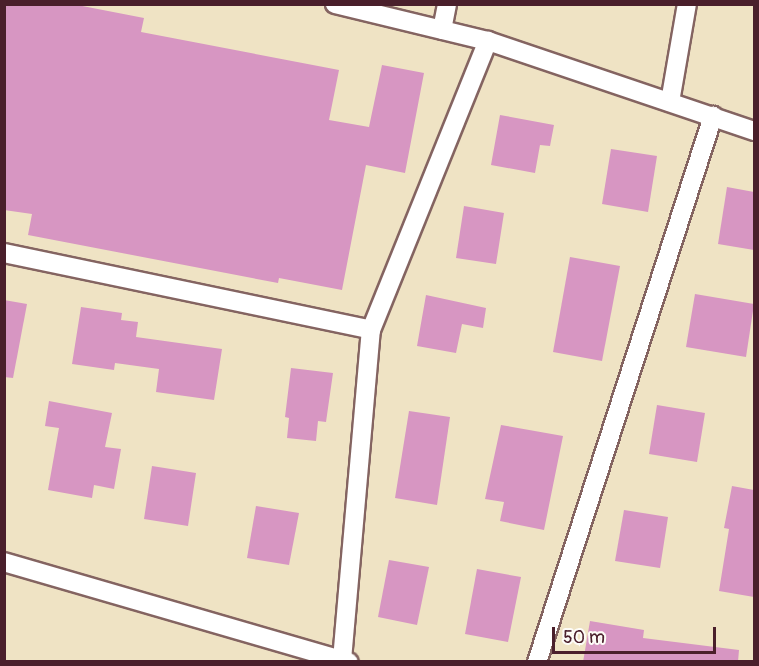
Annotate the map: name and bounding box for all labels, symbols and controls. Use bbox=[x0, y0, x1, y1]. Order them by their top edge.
scale bar bbox=[555, 615, 718, 653]
text: 50 m bbox=[563, 626, 605, 649]

